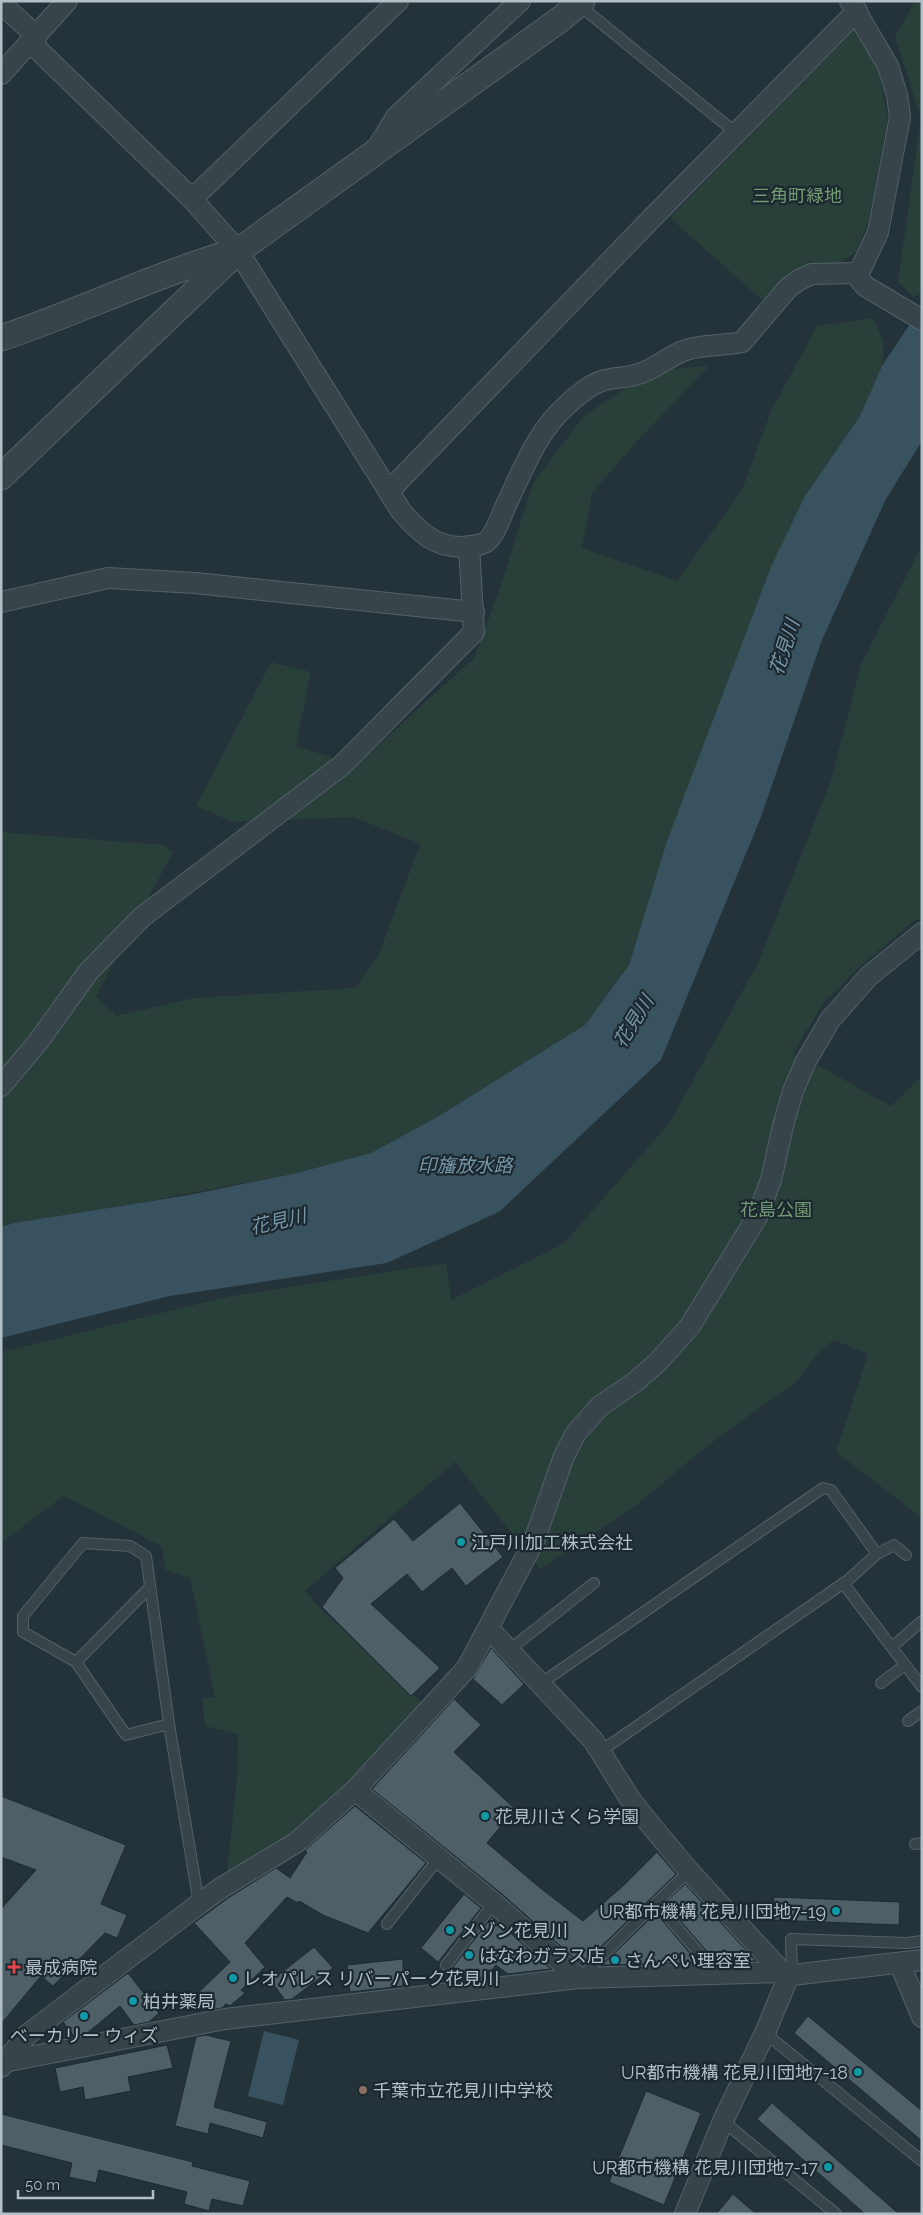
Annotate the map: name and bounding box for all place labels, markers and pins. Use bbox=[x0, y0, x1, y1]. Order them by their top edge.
place label: 江戸川加工株式会社 bbox=[471, 1532, 633, 1553]
marker: 江戸川加工株式会社 bbox=[455, 1536, 467, 1548]
place label: 花見川さくら学園 bbox=[495, 1806, 639, 1827]
marker: 花見川さくら学園 bbox=[479, 1810, 491, 1822]
place label: UR都市機構 花見川団地7-19 bbox=[599, 1901, 826, 1922]
marker: UR都市機構 花見川団地7-19 bbox=[830, 1905, 842, 1917]
place label: メゾン花見川 bbox=[460, 1920, 568, 1941]
marker: メゾン花見川 bbox=[444, 1924, 456, 1936]
place label: はなわガラス店 bbox=[479, 1945, 605, 1966]
marker: はなわガラス店 bbox=[463, 1949, 475, 1961]
place label: さんぺい理容室 bbox=[625, 1950, 751, 1971]
marker: さんぺい理容室 bbox=[609, 1954, 621, 1966]
place label: 最成病院 bbox=[25, 1957, 97, 1978]
marker: 最成病院 bbox=[7, 1960, 21, 1974]
place label: レオパレス リバーパーク花見川 bbox=[243, 1968, 499, 1989]
marker: レオパレス リバーパーク花見川 bbox=[227, 1972, 239, 1984]
place label: 柏井薬局 bbox=[143, 1991, 215, 2012]
marker: 柏井薬局 bbox=[127, 1995, 139, 2007]
marker: ベーカリー ウィズ bbox=[78, 2010, 90, 2022]
place label: ベーカリー ウィズ bbox=[10, 2025, 158, 2046]
place label: UR都市機構 花見川団地7-18 bbox=[621, 2062, 848, 2083]
marker: UR都市機構 花見川団地7-18 bbox=[852, 2066, 864, 2078]
place label: 千葉市立花見川中学校 bbox=[373, 2080, 553, 2101]
marker: 千葉市立花見川中学校 bbox=[357, 2084, 369, 2096]
place label: UR都市機構 花見川団地7-17 bbox=[592, 2157, 818, 2178]
marker: UR都市機構 花見川団地7-17 bbox=[822, 2161, 834, 2173]

